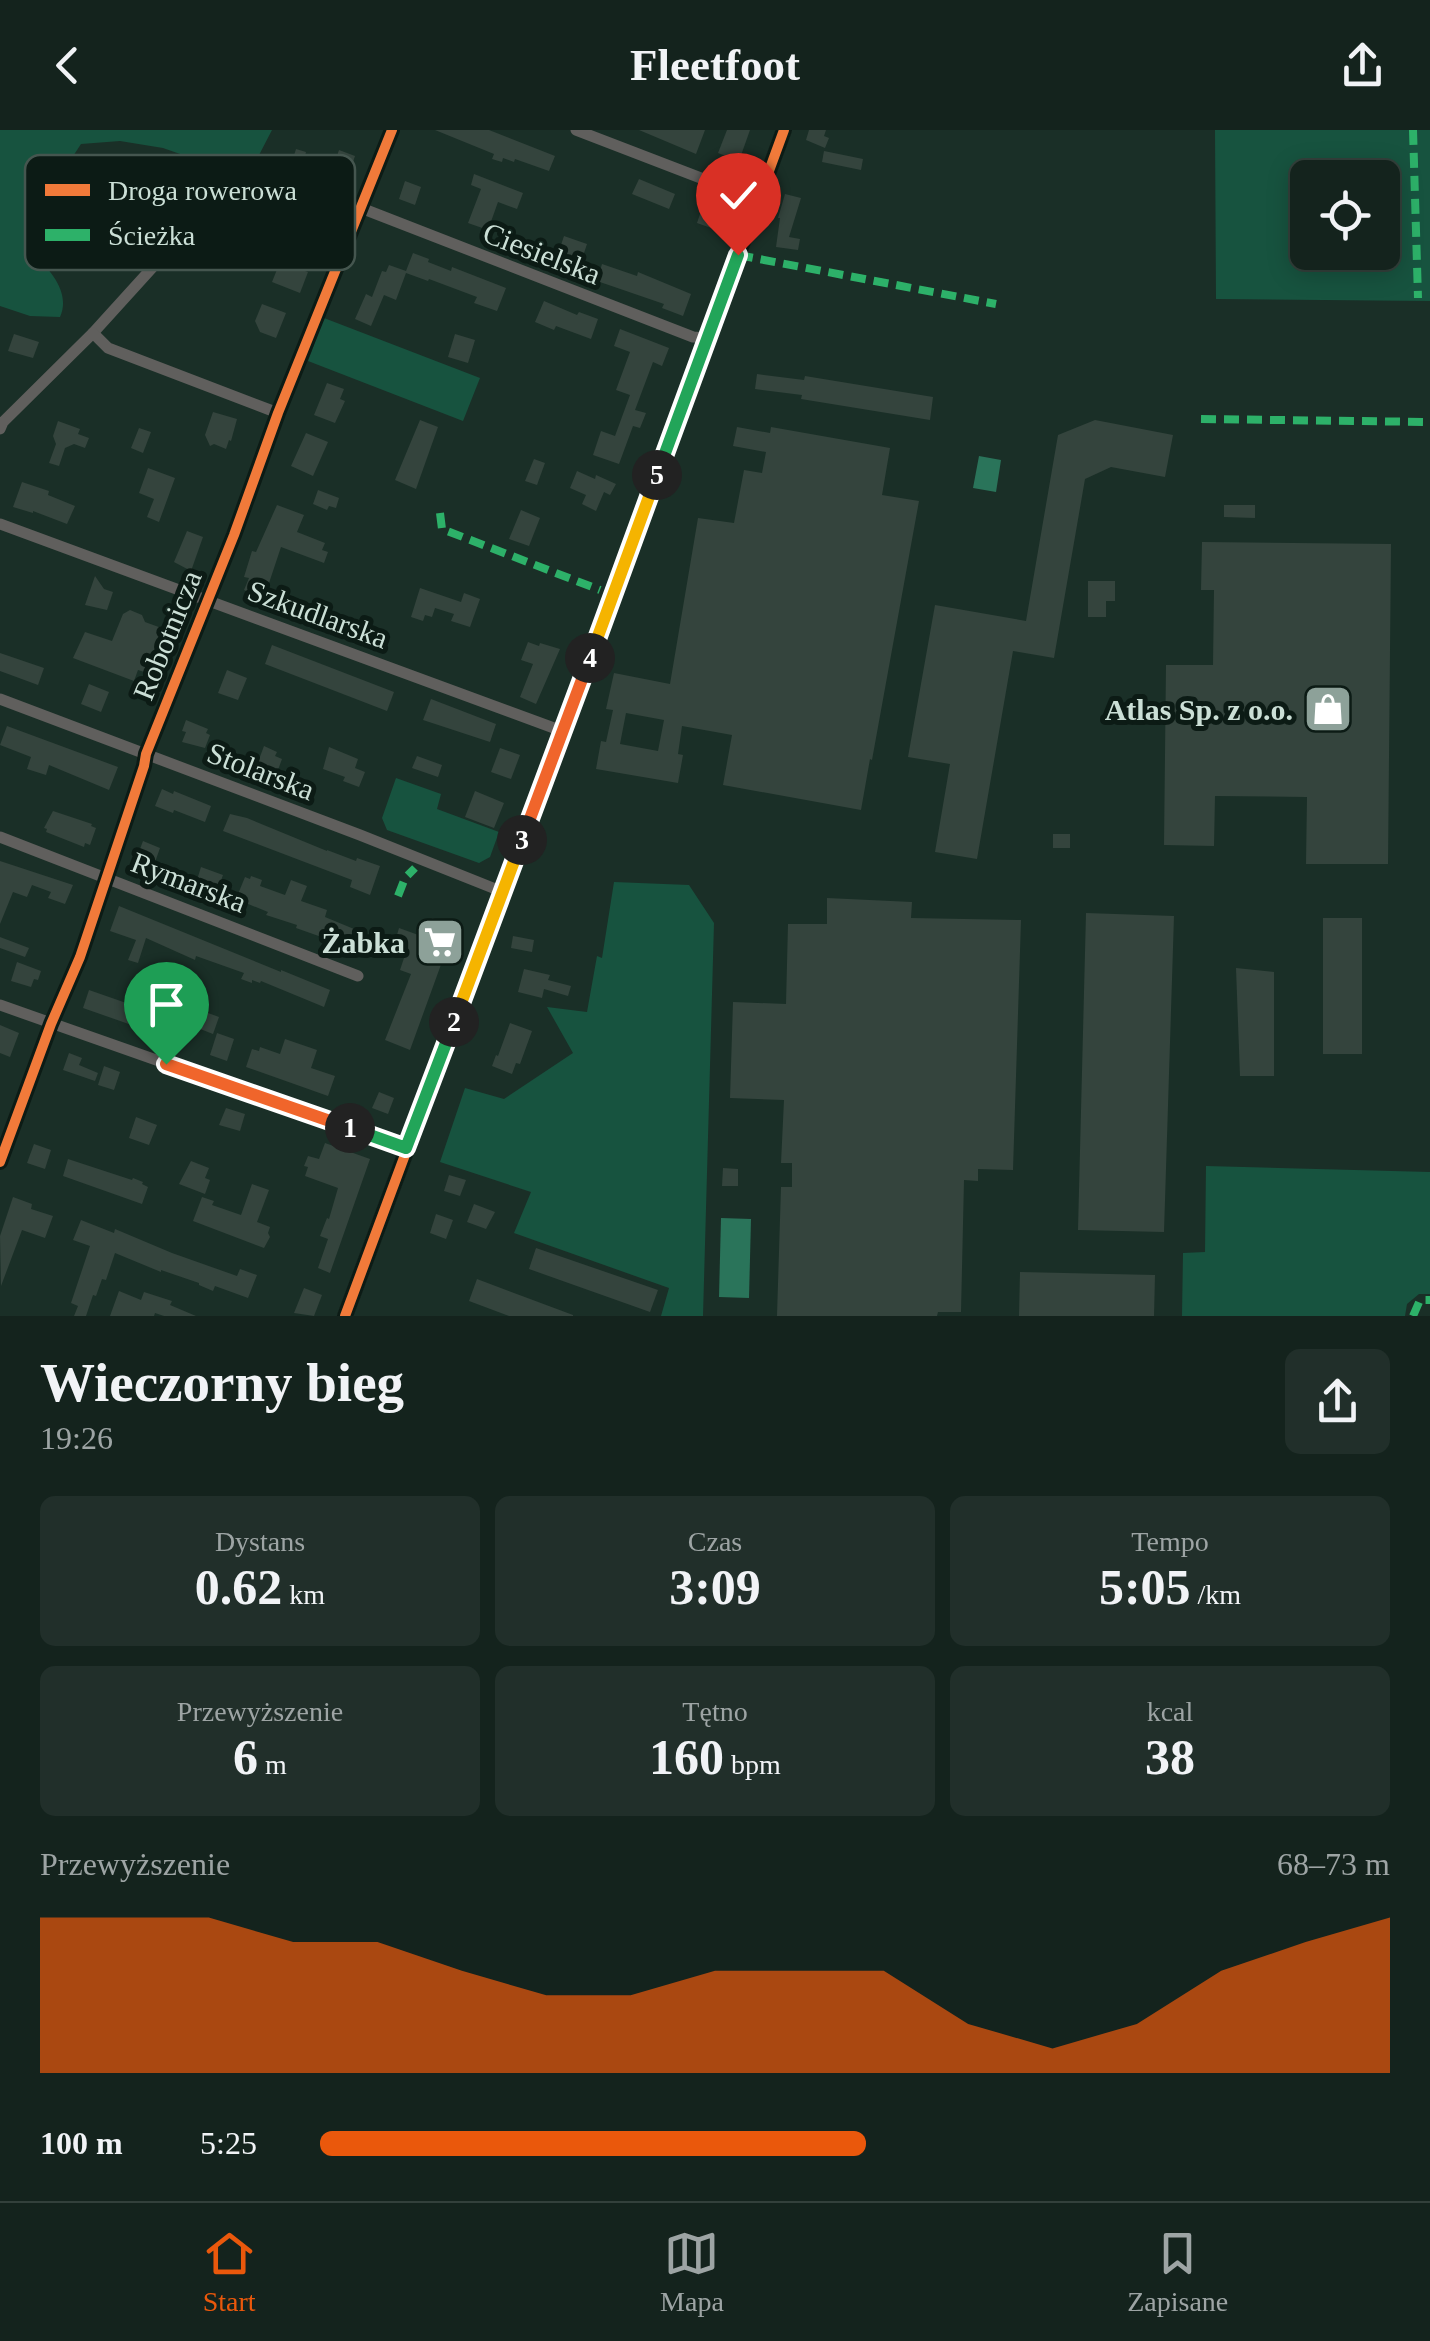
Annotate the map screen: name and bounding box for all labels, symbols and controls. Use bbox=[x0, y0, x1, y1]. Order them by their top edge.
icon: back bbox=[40, 38, 95, 93]
icon: share bbox=[1335, 38, 1390, 93]
text: Fleetfoot bbox=[630, 40, 800, 90]
pin bbox=[696, 153, 781, 256]
legend bbox=[25, 155, 355, 270]
map controls bbox=[1290, 160, 1400, 270]
button: locate bbox=[1290, 160, 1400, 270]
icon: check bbox=[711, 168, 766, 223]
text: Droga rowerowa bbox=[108, 175, 297, 206]
street label: Ciesielska bbox=[479, 216, 605, 290]
text: Ścieżka bbox=[108, 220, 196, 251]
pin: 5 bbox=[632, 450, 682, 500]
text: 5 bbox=[650, 459, 664, 490]
street label: Robotnicza bbox=[126, 565, 208, 705]
street label: Szkudlarska bbox=[243, 573, 393, 655]
pin: 4 bbox=[565, 633, 615, 683]
text: 4 bbox=[583, 642, 597, 673]
shop icon: Atlas Sp. z o.o. bbox=[1302, 683, 1354, 735]
place label: Atlas Sp. z o.o. bbox=[1105, 693, 1293, 726]
street label: Stolarska bbox=[203, 736, 319, 806]
pin: 3 bbox=[497, 815, 547, 865]
text: 3 bbox=[515, 824, 529, 855]
street label: Rymarska bbox=[127, 845, 251, 919]
supermarket icon: Żabka bbox=[414, 916, 466, 968]
place label: Żabka bbox=[322, 926, 405, 959]
pin bbox=[124, 962, 209, 1065]
icon: arrive bbox=[139, 977, 194, 1032]
pin: 2 bbox=[429, 997, 479, 1047]
text: 2 bbox=[447, 1006, 461, 1037]
pin: 1 bbox=[325, 1103, 375, 1153]
text: 1 bbox=[343, 1112, 357, 1143]
button: share bbox=[1285, 1349, 1390, 1454]
text: Wieczorny bieg bbox=[40, 1352, 404, 1413]
text: 19:26 bbox=[40, 1420, 113, 1456]
text: Dystans bbox=[215, 1526, 305, 1557]
text: Czas bbox=[688, 1526, 742, 1557]
text: Tempo bbox=[1131, 1526, 1209, 1557]
text: 0.62 bbox=[195, 1559, 282, 1615]
text: 3:09 bbox=[669, 1559, 761, 1615]
text: 5:05 bbox=[1099, 1559, 1191, 1615]
text: km bbox=[282, 1579, 325, 1610]
text: /km bbox=[1191, 1579, 1241, 1610]
text: Przewyższenie bbox=[177, 1696, 343, 1727]
text: Tętno bbox=[682, 1696, 748, 1727]
text: kcal bbox=[1147, 1696, 1193, 1727]
text: 6 bbox=[233, 1729, 258, 1785]
text: 160 bbox=[649, 1729, 724, 1785]
text: 38 bbox=[1145, 1729, 1195, 1785]
text: m bbox=[258, 1749, 287, 1780]
text: bpm bbox=[724, 1749, 781, 1780]
text: Przewyższenie bbox=[40, 1846, 230, 1882]
text: 68–73 m bbox=[1277, 1846, 1390, 1882]
text: 100 m bbox=[40, 2125, 123, 2161]
text: 5:25 bbox=[200, 2125, 257, 2161]
tab: Start bbox=[202, 2226, 257, 2318]
tab: Mapa bbox=[660, 2226, 724, 2318]
tab: Zapisane bbox=[1127, 2226, 1228, 2318]

